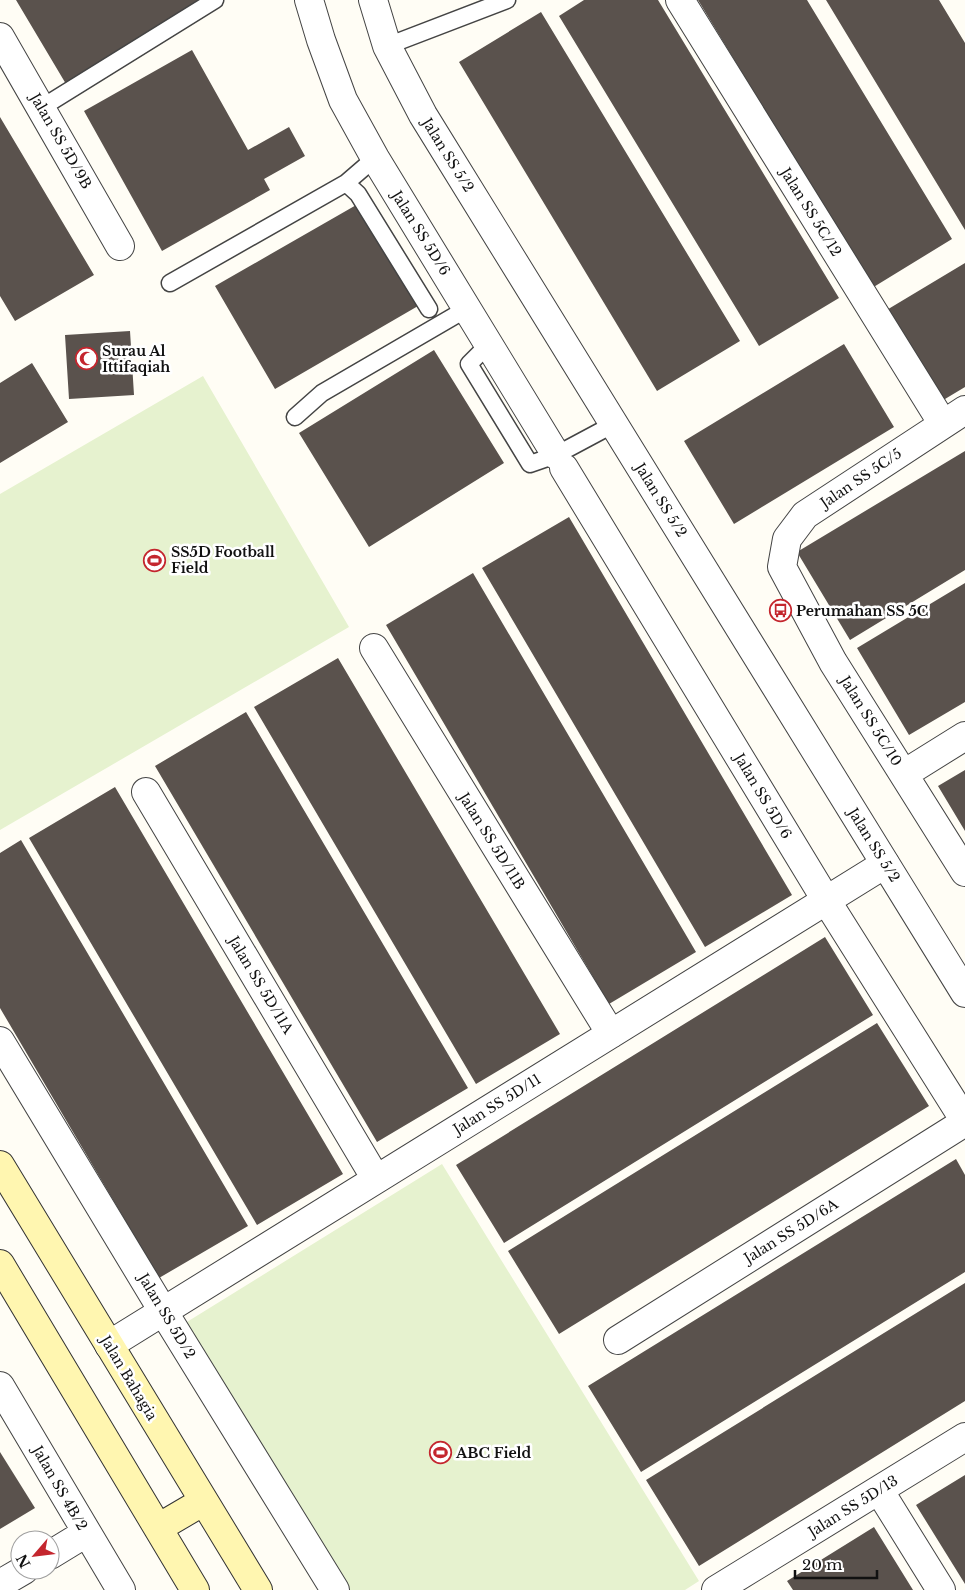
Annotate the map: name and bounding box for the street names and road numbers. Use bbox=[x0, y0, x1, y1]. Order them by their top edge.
street label: Jalan SS 5D/9B bbox=[25, 88, 96, 192]
street label: Jalan SS 5/2 bbox=[417, 113, 478, 195]
street label: Jalan SS 5C/12 bbox=[775, 163, 845, 260]
street label: Jalan SS 5D/6 bbox=[387, 186, 454, 279]
street label: Jalan SS 5C/5 bbox=[815, 444, 905, 513]
street label: Jalan SS 5/2 bbox=[630, 458, 691, 540]
street label: Jalan SS 5C/10 bbox=[835, 671, 906, 769]
street label: Jalan SS 5D/6 bbox=[729, 748, 796, 842]
street label: Jalan SS 5D/11B bbox=[454, 788, 529, 893]
street label: Jalan SS 5/2 bbox=[843, 803, 904, 885]
street label: Jalan SS 5D/11A bbox=[224, 931, 297, 1037]
street label: Jalan SS 5D/11 bbox=[448, 1070, 544, 1139]
street label: Jalan SS 5D/6A bbox=[739, 1195, 841, 1268]
street label: Jalan SS 5D/2 bbox=[133, 1268, 200, 1362]
street label: Jalan Bahagia bbox=[96, 1331, 161, 1424]
street label: Jalan SS 4B/2 bbox=[27, 1441, 92, 1534]
street label: Jalan SS 5D/13 bbox=[803, 1471, 901, 1542]

